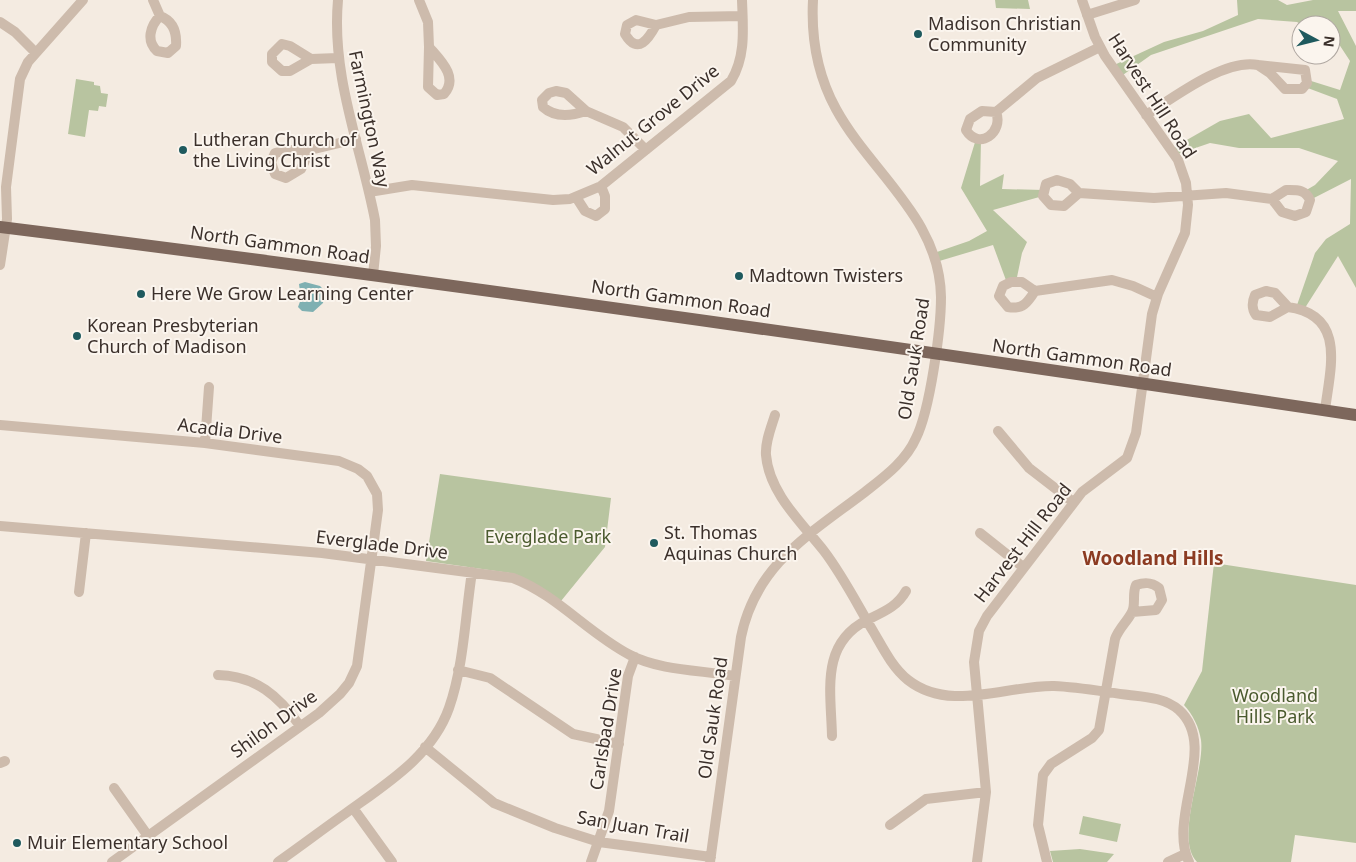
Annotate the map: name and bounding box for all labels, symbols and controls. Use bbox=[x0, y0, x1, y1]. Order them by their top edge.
place label: Madison Christian Community bbox=[928, 11, 1081, 56]
north arrow bbox=[1291, 15, 1341, 65]
marker: Madison Christian Community bbox=[912, 28, 924, 40]
street label: Harvest Hill Road bbox=[1103, 28, 1202, 163]
text: N bbox=[1319, 35, 1340, 48]
street label: Farmington Way bbox=[344, 48, 396, 190]
street label: Walnut Grove Drive bbox=[581, 58, 724, 180]
place label: Lutheran Church of the Living Christ bbox=[193, 127, 357, 172]
marker: Lutheran Church of the Living Christ bbox=[177, 144, 189, 156]
street label: North Gammon Road bbox=[189, 220, 371, 268]
place label: Madtown Twisters bbox=[749, 263, 903, 287]
marker: Madtown Twisters bbox=[733, 270, 745, 282]
street label: North Gammon Road bbox=[590, 274, 772, 322]
place label: Here We Grow Learning Center bbox=[151, 281, 414, 305]
marker: Here We Grow Learning Center bbox=[135, 288, 147, 300]
street label: Old Sauk Road bbox=[892, 296, 934, 422]
place label: Korean Presbyterian Church of Madison bbox=[87, 313, 259, 358]
marker: Korean Presbyterian Church of Madison bbox=[71, 330, 83, 342]
street label: North Gammon Road bbox=[991, 333, 1173, 381]
street label: Acadia Drive bbox=[176, 412, 284, 448]
street label: Harvest Hill Road bbox=[968, 478, 1076, 607]
place label: St. Thomas Aquinas Church bbox=[664, 520, 797, 565]
street label: Everglade Drive bbox=[315, 524, 449, 564]
park label: Everglade Park bbox=[485, 524, 612, 548]
marker: St. Thomas Aquinas Church bbox=[648, 537, 660, 549]
district label: Woodland Hills bbox=[1082, 545, 1224, 571]
street label: Old Sauk Road bbox=[692, 655, 732, 780]
street label: Carlsbad Drive bbox=[583, 666, 627, 792]
park label: Woodland Hills Park bbox=[1232, 683, 1318, 728]
street label: Shiloh Drive bbox=[225, 684, 322, 763]
street label: San Juan Trail bbox=[575, 804, 691, 848]
place label: Muir Elementary School bbox=[27, 830, 228, 854]
marker: Muir Elementary School bbox=[11, 837, 23, 849]

